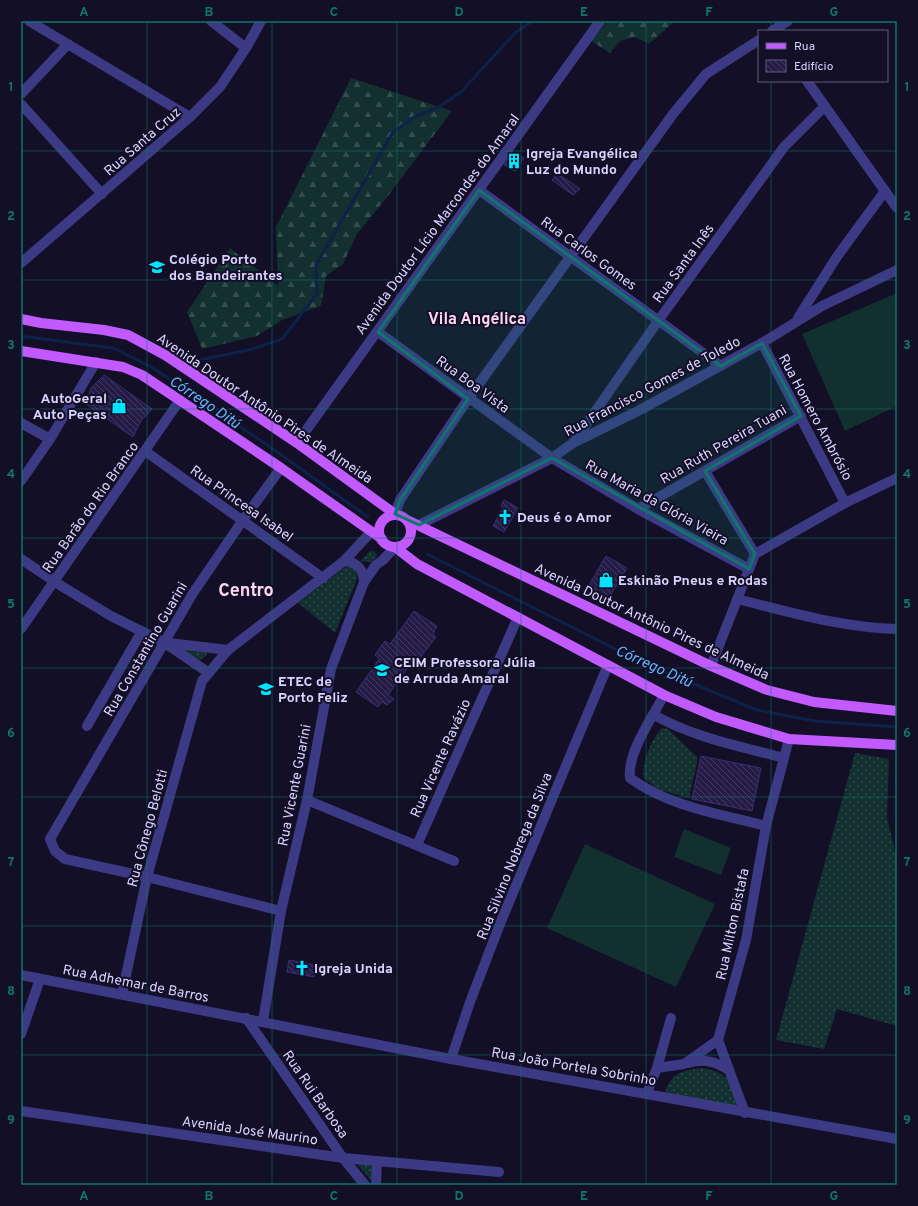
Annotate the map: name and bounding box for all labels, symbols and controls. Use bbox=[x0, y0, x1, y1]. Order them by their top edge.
text: A bbox=[79, 5, 89, 21]
text: B bbox=[205, 5, 214, 21]
text: C bbox=[330, 5, 338, 21]
text: D bbox=[454, 5, 464, 21]
text: E bbox=[580, 5, 588, 21]
text: F bbox=[705, 5, 713, 21]
text: G bbox=[830, 5, 839, 21]
legend bbox=[758, 30, 888, 82]
text: Rua bbox=[794, 39, 815, 55]
text: Edifício bbox=[794, 59, 834, 75]
text: 1 bbox=[8, 80, 14, 96]
text: 1 bbox=[904, 80, 910, 96]
street label: Rua Santa Cruz bbox=[101, 104, 185, 180]
street label: Avenida Doutor Lício Marcondes do Amaral bbox=[352, 111, 524, 338]
place label: Igreja Evangélica Luz do Mundo bbox=[526, 146, 638, 179]
building icon: Igreja Evangélica Luz do Mundo bbox=[505, 152, 523, 170]
text: 2 bbox=[7, 209, 15, 225]
text: 2 bbox=[903, 209, 911, 225]
street label: Rua Carlos Gomes bbox=[537, 214, 639, 295]
street label: Rua Santa Inês bbox=[650, 221, 719, 307]
place label: Colégio Porto dos Bandeirantes bbox=[169, 252, 283, 285]
school or university icon: Colégio Porto dos Bandeirantes bbox=[148, 258, 166, 276]
district label: Vila Angélica bbox=[428, 310, 526, 330]
street label: Avenida Doutor Antônio Pires de Almeida bbox=[153, 330, 375, 488]
street label: Rua Francisco Gomes de Toledo bbox=[562, 333, 744, 441]
text: 3 bbox=[7, 338, 15, 354]
text: 3 bbox=[903, 338, 911, 354]
street label: Rua Homero Ambrósio bbox=[774, 352, 855, 484]
street label: Rua Boa Vista bbox=[432, 353, 512, 418]
water label: Córrego Ditú bbox=[165, 372, 244, 434]
place label: AutoGeral Auto Peças bbox=[33, 391, 107, 424]
shop icon: AutoGeral Auto Peças bbox=[110, 397, 128, 415]
street label: Rua Ruth Pereira Tuani bbox=[657, 402, 790, 489]
street label: Rua Barão do Rio Branco bbox=[40, 439, 143, 577]
street label: Rua Maria da Glória Vieira bbox=[582, 457, 731, 550]
street label: Rua Princesa Isabel bbox=[186, 462, 296, 546]
text: 4 bbox=[7, 467, 15, 483]
text: 4 bbox=[903, 467, 911, 483]
church icon: Deus é o Amor bbox=[496, 508, 514, 526]
place label: Deus é o Amor bbox=[517, 510, 612, 527]
street label: Avenida Doutor Antônio Pires de Almeida bbox=[531, 560, 771, 684]
shop icon: Eskinão Pneus e Rodas bbox=[597, 571, 615, 589]
place label: Eskinão Pneus e Rodas bbox=[618, 573, 768, 590]
street label: Rua Constantino Guarini bbox=[101, 579, 192, 720]
district label: Centro bbox=[218, 580, 274, 603]
text: 5 bbox=[7, 597, 15, 613]
text: 5 bbox=[903, 597, 911, 613]
water label: Córrego Ditú bbox=[612, 642, 695, 693]
place label: CEIM Professora Júlia de Arruda Amaral bbox=[394, 655, 535, 688]
school or university icon: CEIM Professora Júlia de Arruda Amaral bbox=[373, 661, 391, 679]
place label: ETEC de Porto Feliz bbox=[278, 674, 348, 707]
school or university icon: ETEC de Porto Feliz bbox=[257, 680, 275, 698]
street label: Rua Vicente Ravázio bbox=[408, 697, 475, 820]
street label: Rua Vicente Guarini bbox=[275, 723, 316, 848]
text: 6 bbox=[7, 726, 15, 742]
text: 6 bbox=[903, 726, 911, 742]
street label: Rua Cônego Belotti bbox=[125, 768, 172, 889]
street label: Rua Silvino Nobrega da Silva bbox=[474, 771, 557, 943]
text: 7 bbox=[8, 855, 15, 871]
text: 7 bbox=[904, 855, 911, 871]
street label: Rua Milton Bistafa bbox=[713, 867, 754, 982]
church icon: Igreja Unida bbox=[293, 959, 311, 977]
place label: Igreja Unida bbox=[314, 961, 393, 978]
street label: Rua Adhemar de Barros bbox=[61, 962, 210, 1007]
text: 8 bbox=[7, 984, 15, 1000]
text: 8 bbox=[903, 984, 911, 1000]
street label: Rua João Portela Sobrinho bbox=[490, 1045, 658, 1090]
street label: Rua Rui Barbosa bbox=[278, 1048, 351, 1142]
text: 9 bbox=[7, 1113, 15, 1129]
text: 9 bbox=[903, 1113, 911, 1129]
street label: Avenida José Maurino bbox=[181, 1114, 319, 1149]
text: A bbox=[79, 1189, 89, 1205]
text: B bbox=[205, 1189, 214, 1205]
text: C bbox=[330, 1189, 338, 1205]
text: D bbox=[454, 1189, 464, 1205]
text: E bbox=[580, 1189, 588, 1205]
text: F bbox=[705, 1189, 713, 1205]
text: G bbox=[830, 1189, 839, 1205]

